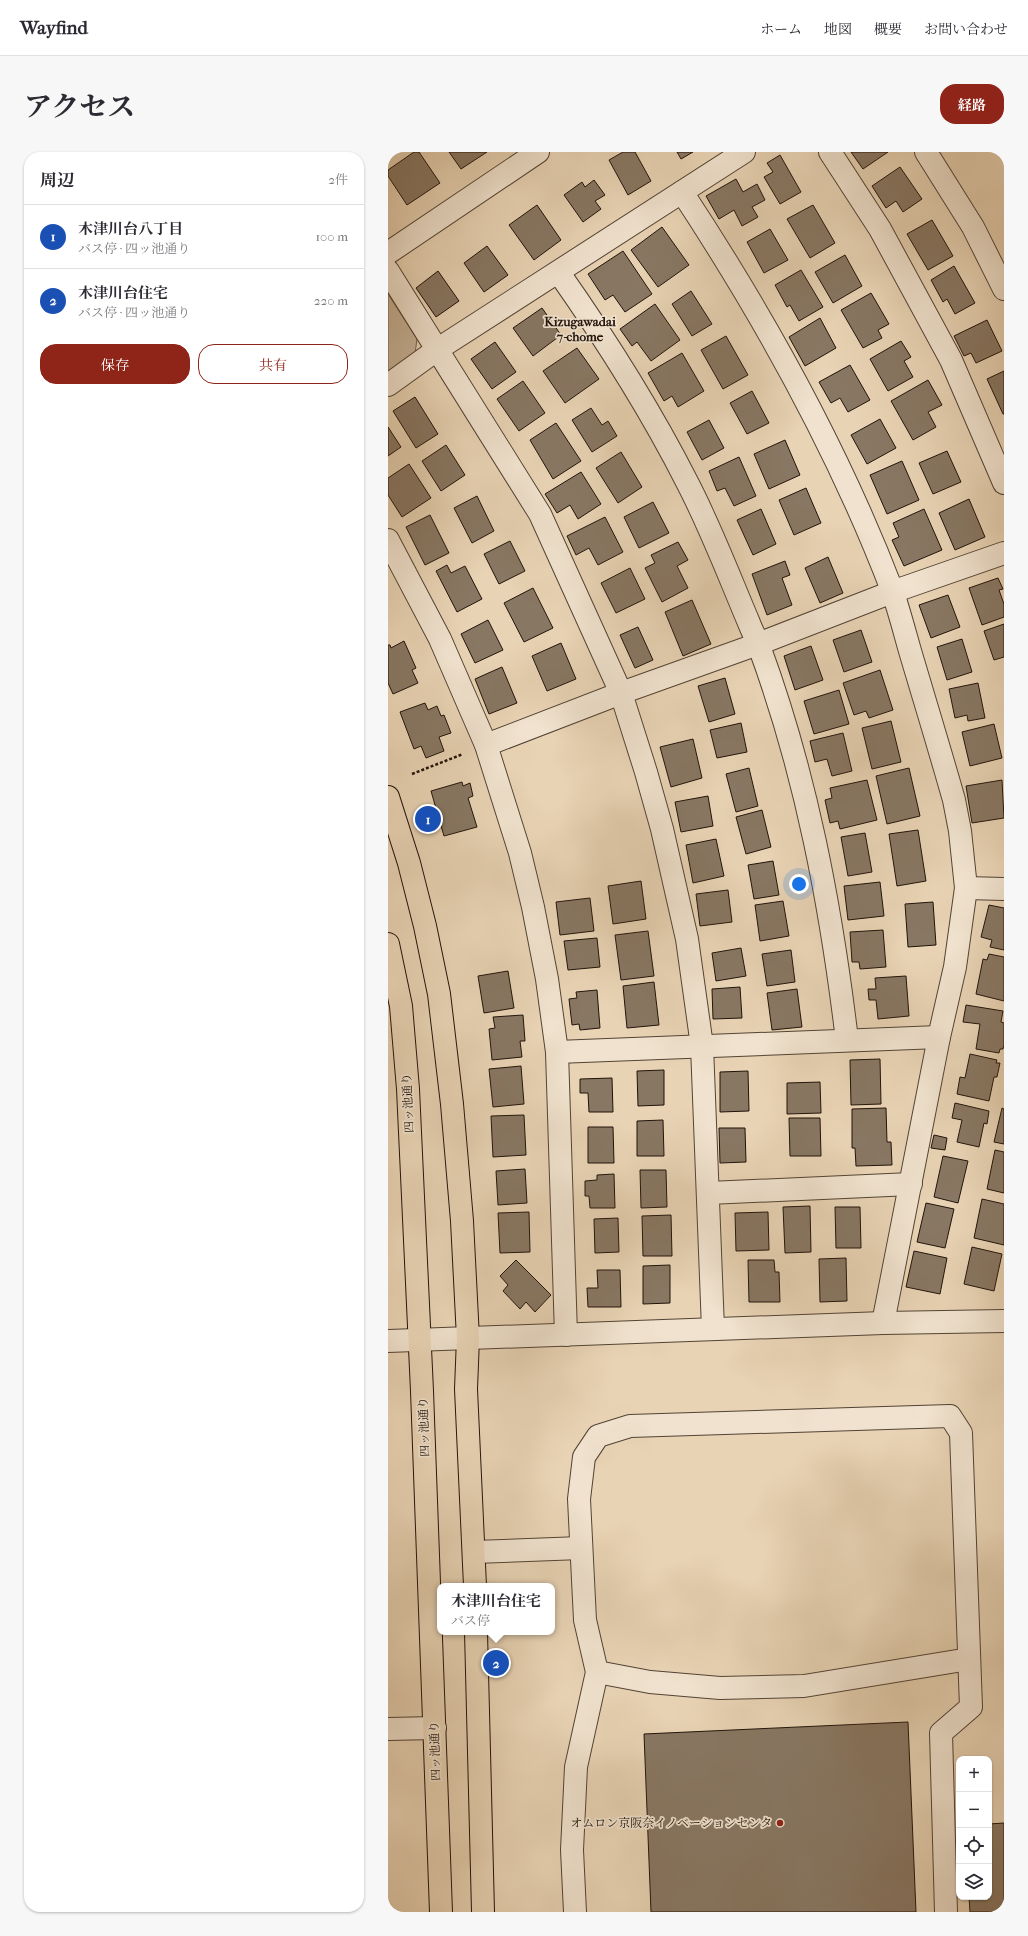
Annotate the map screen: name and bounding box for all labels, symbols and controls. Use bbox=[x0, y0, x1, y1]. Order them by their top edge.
text: Wayfind bbox=[20, 17, 88, 39]
text: ホーム bbox=[760, 21, 802, 38]
text: 地図 bbox=[824, 21, 852, 38]
text: 概要 bbox=[874, 21, 902, 38]
text: お問い合わせ bbox=[924, 21, 1008, 38]
button: 経路 bbox=[940, 84, 1004, 124]
text: アクセス bbox=[24, 90, 135, 123]
text: 周辺 bbox=[40, 170, 74, 190]
text: 2件 bbox=[328, 172, 348, 187]
text: 木津川台八丁目 bbox=[78, 220, 183, 238]
text: 1 bbox=[51, 229, 55, 244]
text: 100 m bbox=[315, 229, 348, 244]
text: バス停 · 四ッ池通り bbox=[78, 241, 190, 256]
text: 木津川台住宅 bbox=[78, 284, 168, 302]
text: 2 bbox=[50, 293, 56, 308]
text: 220 m bbox=[314, 293, 348, 308]
text: バス停 · 四ッ池通り bbox=[78, 305, 190, 320]
district label: Kizugawadai 7-chome bbox=[544, 314, 616, 344]
button: 保存 bbox=[40, 344, 190, 384]
button: 共有 bbox=[198, 344, 348, 384]
pin: 1 bbox=[415, 804, 441, 834]
your location bbox=[789, 874, 809, 894]
street label: 四ッ池通り bbox=[399, 1073, 417, 1133]
street label: 四ッ池通り bbox=[416, 1397, 432, 1457]
popup bbox=[437, 1583, 555, 1635]
text: 木津川台住宅 bbox=[451, 1592, 541, 1610]
text: バス停 bbox=[451, 1613, 490, 1628]
pin: 2 bbox=[483, 1648, 509, 1678]
street label: 四ッ池通り bbox=[427, 1721, 443, 1781]
map controls bbox=[956, 1756, 992, 1900]
button: + bbox=[956, 1756, 992, 1792]
button: − bbox=[956, 1792, 992, 1828]
place label: オムロン京阪奈イノベーションセンタ bbox=[570, 1816, 772, 1830]
marker: オムロン京阪奈イノベーションセンタ bbox=[775, 1818, 785, 1828]
button: locate bbox=[956, 1828, 992, 1864]
button: layers bbox=[956, 1864, 992, 1900]

